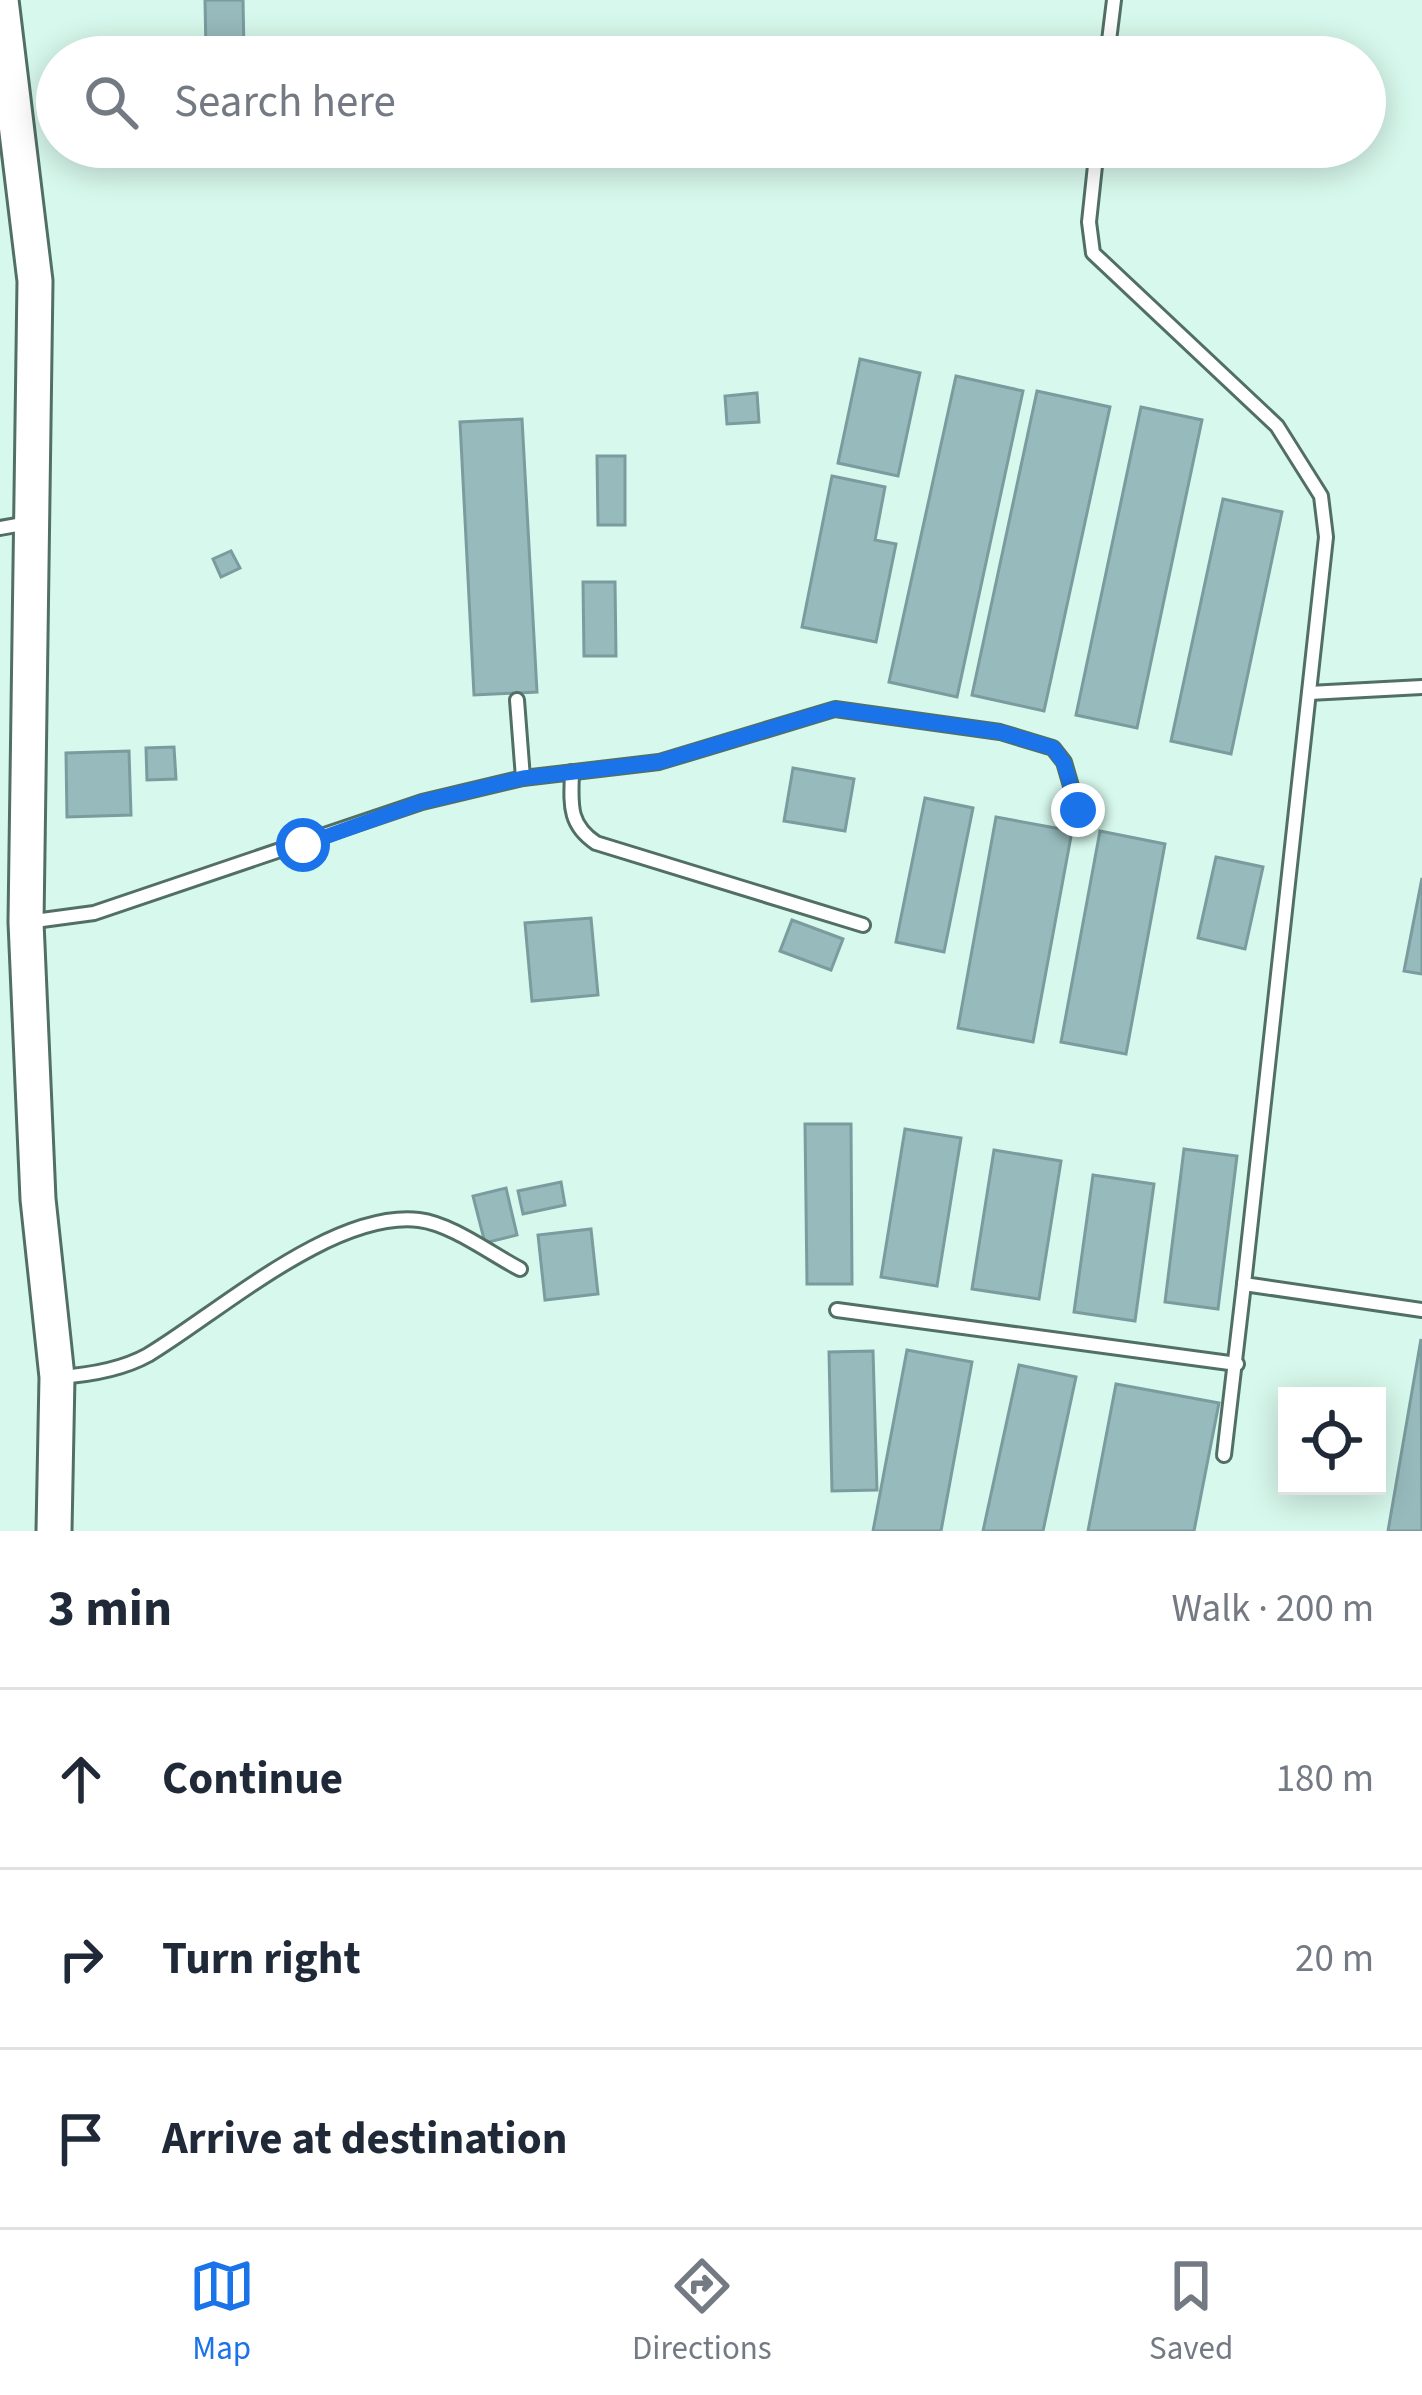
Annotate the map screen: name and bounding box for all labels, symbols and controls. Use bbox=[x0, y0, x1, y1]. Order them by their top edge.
search box bbox=[36, 36, 1386, 168]
icon: search bbox=[78, 69, 144, 135]
text: Search here bbox=[174, 70, 396, 134]
route end bbox=[1051, 783, 1105, 837]
route start bbox=[276, 818, 330, 872]
map controls bbox=[1278, 1387, 1386, 1495]
button: locate bbox=[1278, 1387, 1386, 1495]
text: 3 min bbox=[48, 1573, 172, 1645]
text: Walk · 200 m bbox=[1171, 1581, 1374, 1637]
icon: ahead bbox=[48, 1746, 114, 1812]
text: Continue bbox=[162, 1747, 343, 1811]
text: 180 m bbox=[1276, 1751, 1374, 1807]
icon: right bbox=[48, 1926, 114, 1992]
text: Turn right bbox=[162, 1927, 361, 1991]
text: 20 m bbox=[1295, 1931, 1374, 1987]
icon: arrive bbox=[48, 2106, 114, 2172]
text: Arrive at destination bbox=[162, 2107, 567, 2171]
tab: Map bbox=[189, 2253, 255, 2372]
tab: Directions bbox=[632, 2253, 772, 2372]
tab: Saved bbox=[1149, 2253, 1233, 2372]

